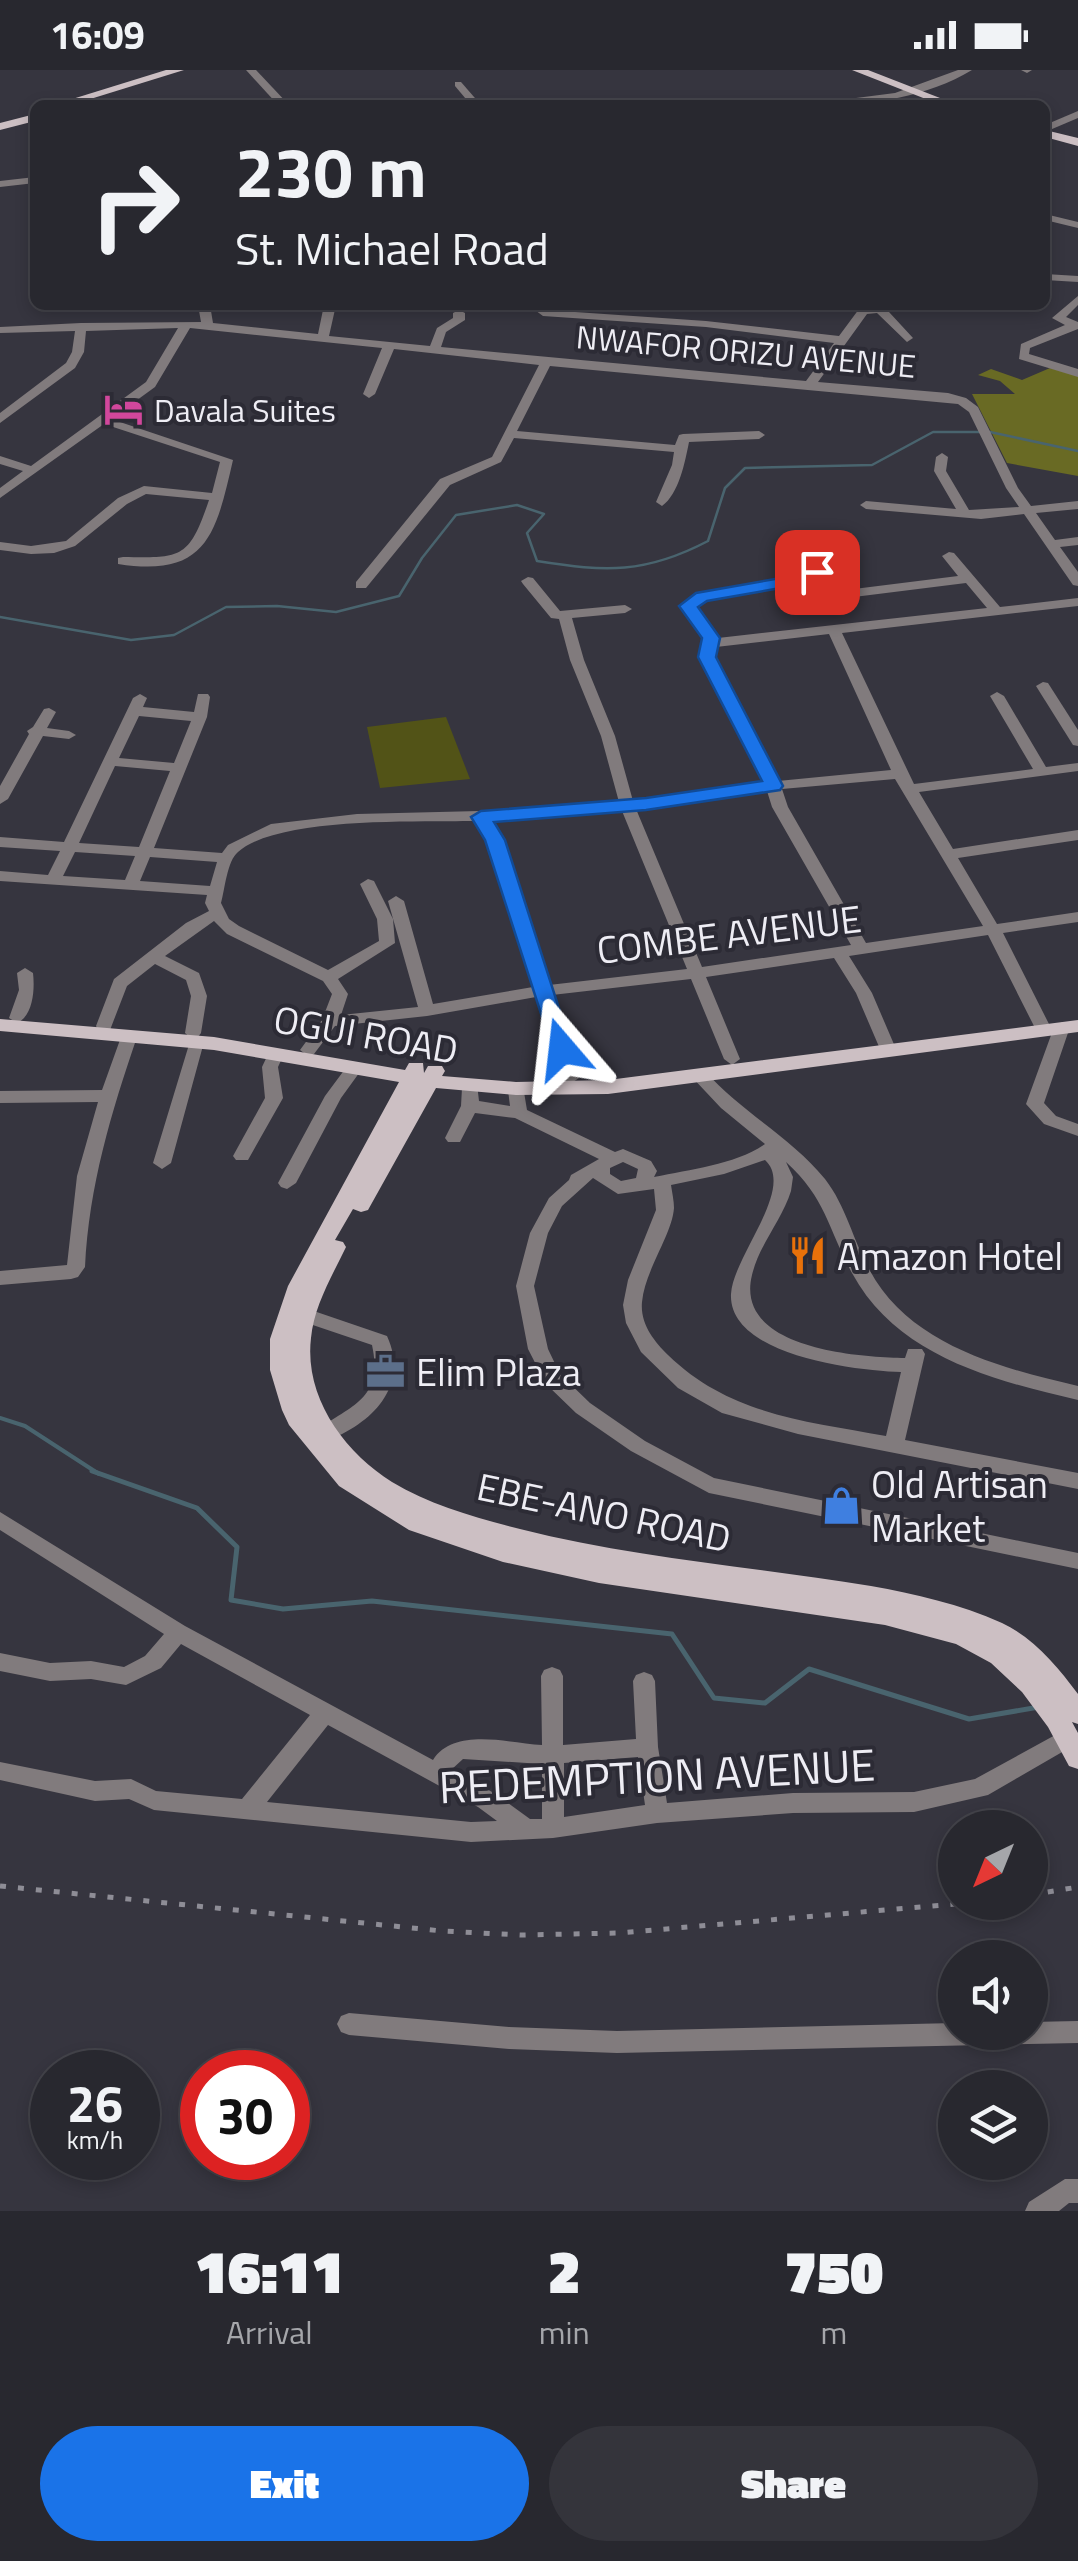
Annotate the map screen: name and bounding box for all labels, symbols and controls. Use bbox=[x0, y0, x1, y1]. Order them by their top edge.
text: 16:09 bbox=[50, 6, 145, 64]
text: 230 m bbox=[235, 118, 427, 224]
icon: right bbox=[70, 140, 200, 270]
text: St. Michael Road bbox=[235, 214, 549, 282]
street label: NWAFOR ORIZU AVENUE bbox=[574, 312, 918, 390]
place label: Davala Suites bbox=[154, 386, 336, 434]
hotel icon: Davala Suites bbox=[103, 389, 145, 431]
pin bbox=[775, 530, 860, 615]
icon: arrive bbox=[790, 545, 845, 600]
street label: COMBE AVENUE bbox=[593, 889, 865, 979]
street label: OGUI ROAD bbox=[269, 989, 463, 1079]
position arrow bbox=[510, 997, 614, 1101]
place label: Amazon Hotel bbox=[837, 1227, 1063, 1285]
restaurant icon: Amazon Hotel bbox=[786, 1235, 828, 1277]
place label: Elim Plaza bbox=[416, 1343, 581, 1401]
office icon: Elim Plaza bbox=[365, 1351, 407, 1393]
place label: Old Artisan Market bbox=[871, 1455, 1048, 1557]
street label: EBE-ANO ROAD bbox=[472, 1457, 736, 1567]
shop icon: Old Artisan Market bbox=[820, 1485, 862, 1527]
street label: REDEMPTION AVENUE bbox=[437, 1730, 877, 1820]
north arrow bbox=[938, 1810, 1048, 1920]
map controls bbox=[938, 1810, 1048, 2180]
button: sound bbox=[938, 1940, 1048, 2050]
speed limit sign: 30 bbox=[180, 2050, 310, 2180]
text: 26 bbox=[67, 2065, 123, 2141]
button: layers bbox=[938, 2070, 1048, 2180]
text: km/h bbox=[67, 2121, 123, 2159]
text: 16:11 bbox=[195, 2225, 344, 2316]
text: 2 bbox=[548, 2225, 581, 2316]
text: 750 bbox=[784, 2225, 883, 2316]
text: Arrival bbox=[226, 2308, 313, 2356]
text: min bbox=[539, 2308, 590, 2356]
text: m bbox=[820, 2308, 847, 2356]
button: Exit bbox=[40, 2426, 529, 2541]
button: Share bbox=[549, 2426, 1038, 2541]

